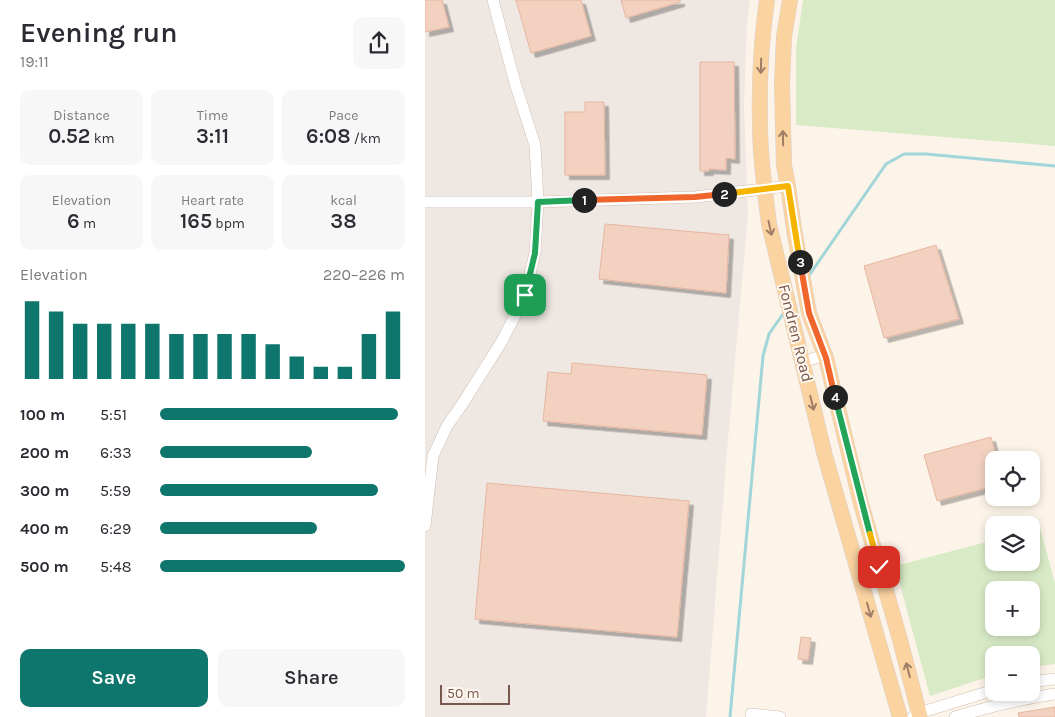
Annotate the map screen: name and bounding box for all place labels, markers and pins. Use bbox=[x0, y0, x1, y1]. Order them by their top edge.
pin: 2 bbox=[711, 182, 737, 206]
pin: 1 bbox=[571, 188, 597, 212]
pin: 3 bbox=[787, 250, 813, 274]
pin bbox=[504, 274, 546, 316]
pin: 4 bbox=[823, 384, 847, 410]
pin bbox=[858, 546, 900, 588]

